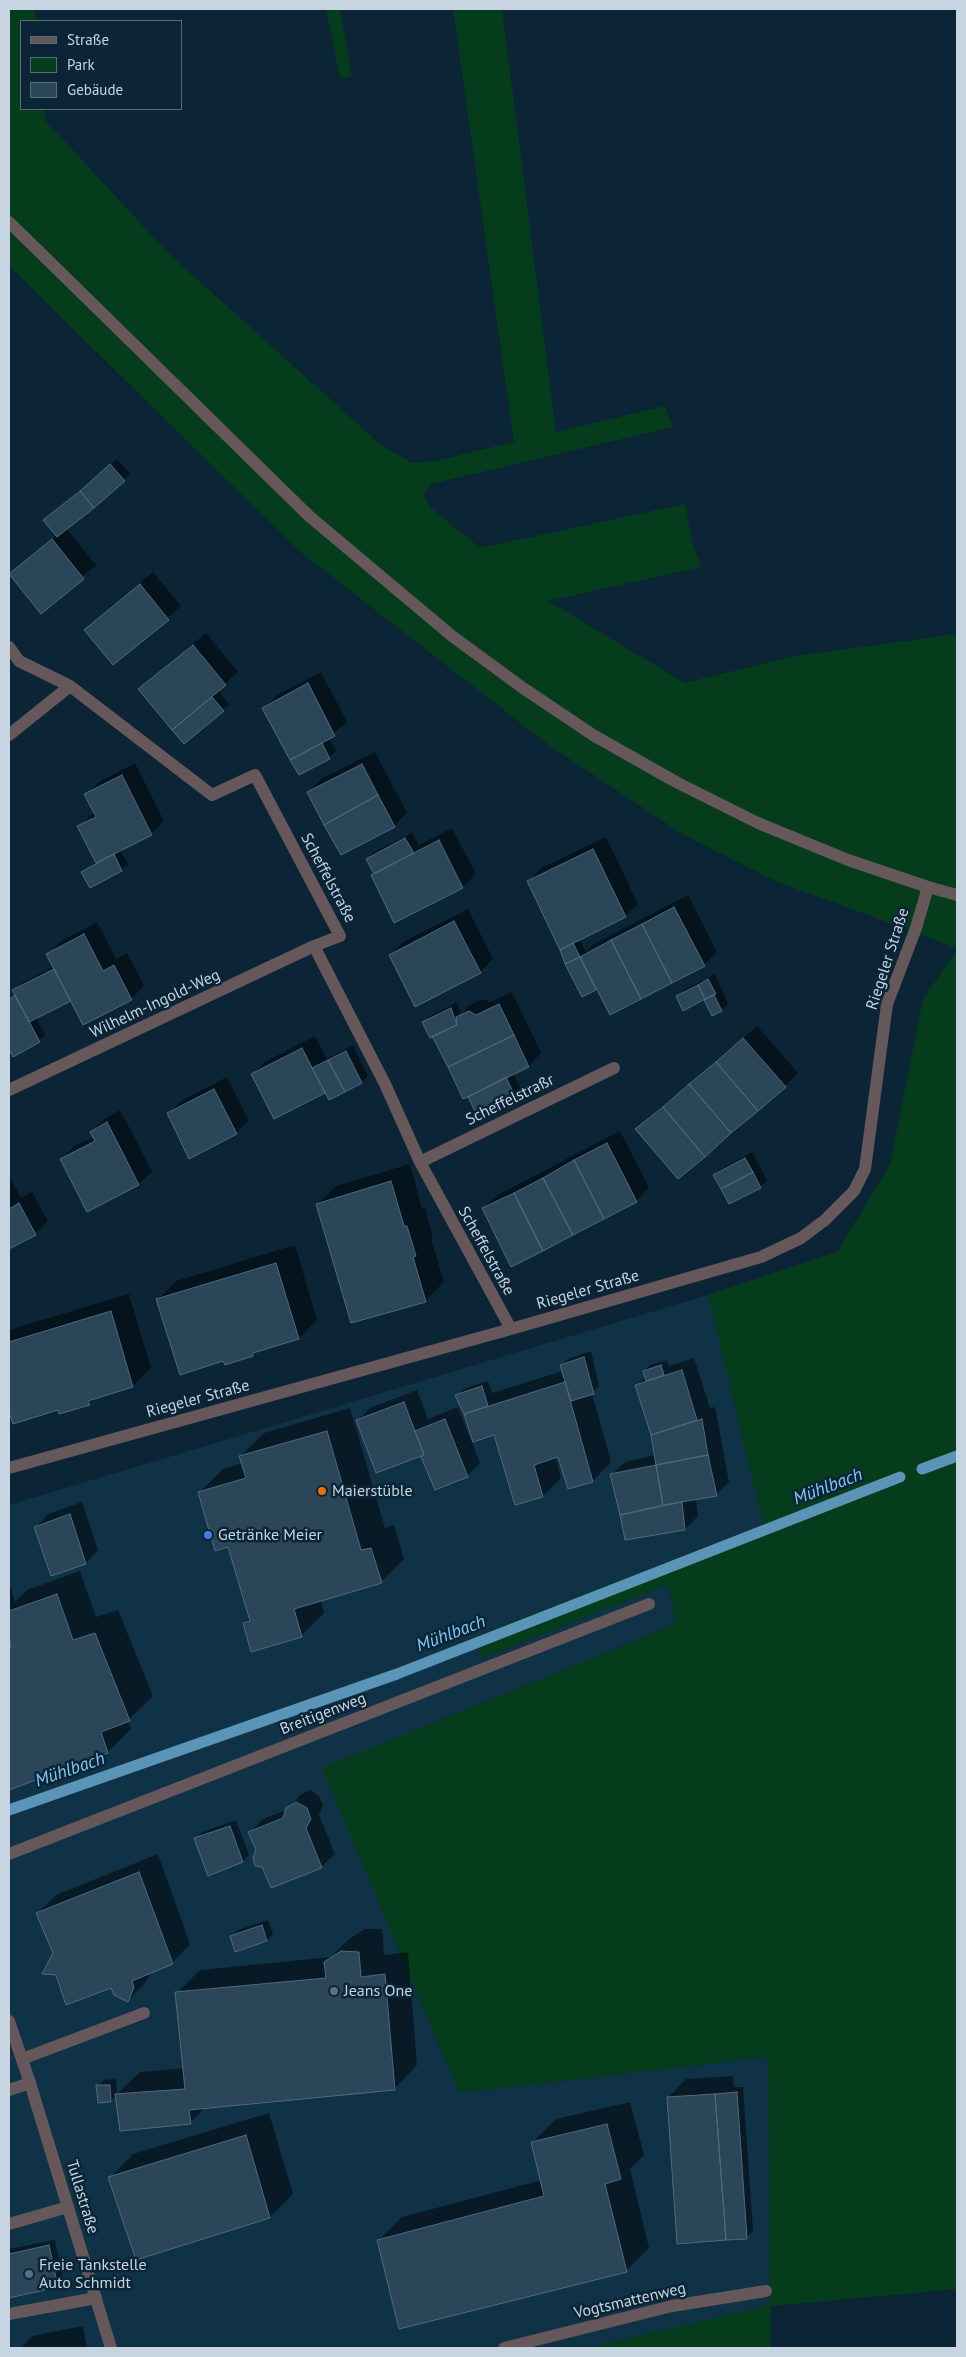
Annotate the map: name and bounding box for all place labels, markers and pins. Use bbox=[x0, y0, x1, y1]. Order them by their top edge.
place label: Maierstüble bbox=[332, 1481, 413, 1501]
marker: Maierstüble bbox=[316, 1485, 328, 1497]
place label: Getränke Meier bbox=[218, 1525, 322, 1545]
marker: Getränke Meier bbox=[202, 1529, 214, 1541]
place label: Jeans One bbox=[344, 1981, 412, 2001]
marker: Jeans One bbox=[328, 1985, 340, 1997]
place label: Freie Tankstelle Auto Schmidt bbox=[39, 2255, 147, 2293]
marker: Freie Tankstelle Auto Schmidt bbox=[23, 2268, 35, 2280]

